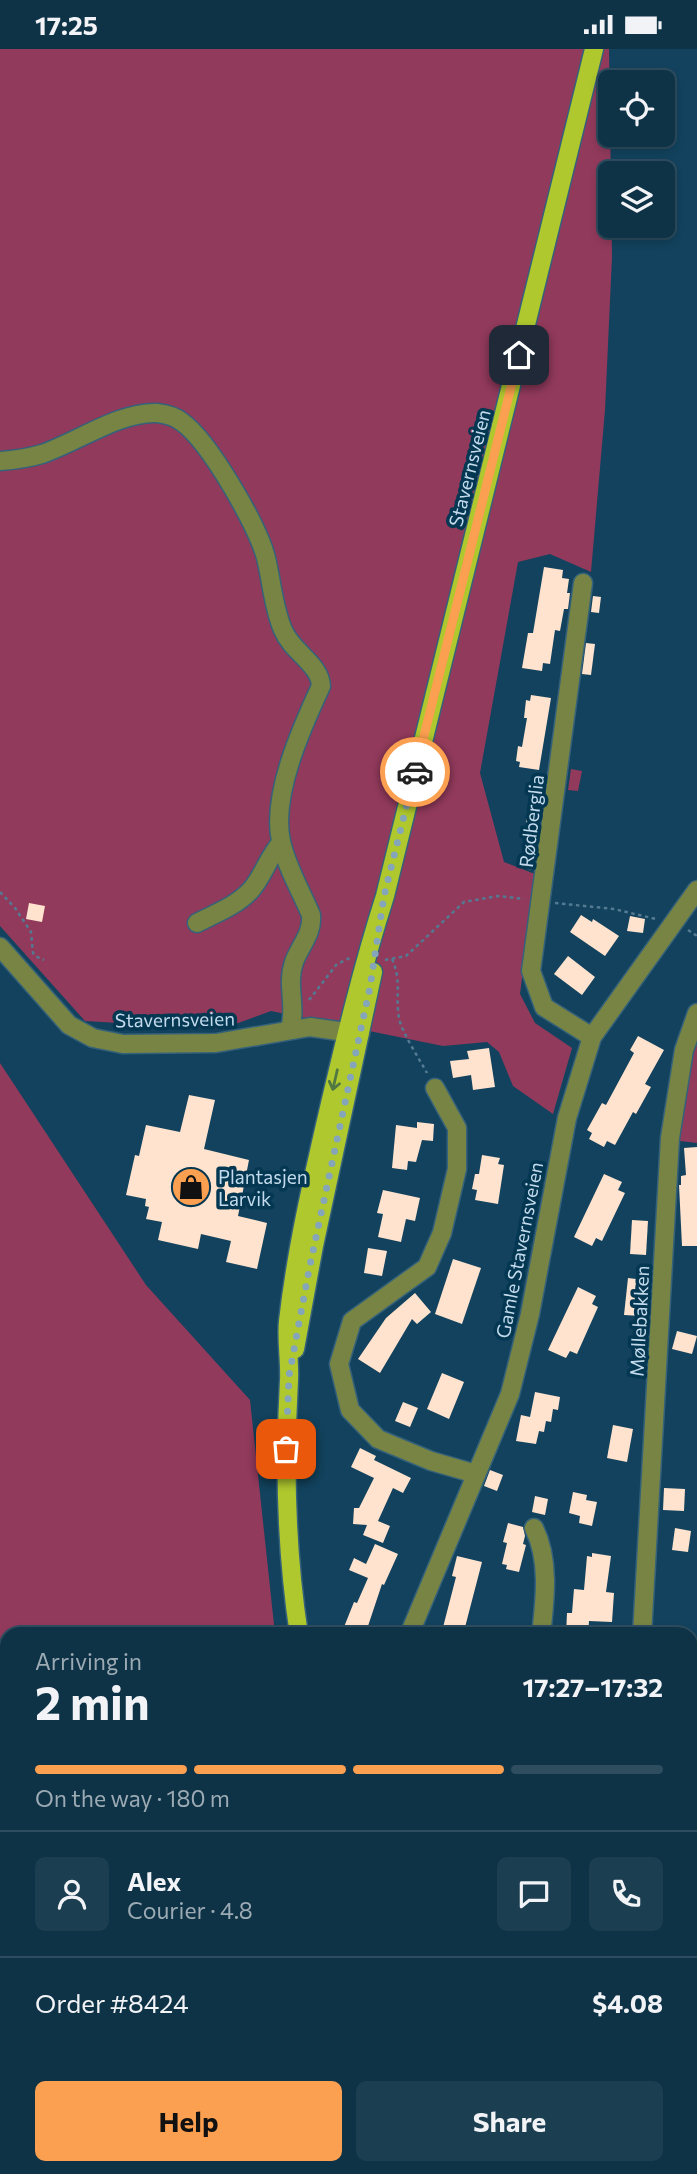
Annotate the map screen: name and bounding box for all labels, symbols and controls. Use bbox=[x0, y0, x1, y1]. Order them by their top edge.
text: 17:25 bbox=[35, 9, 98, 40]
map controls bbox=[598, 70, 675, 238]
button: locate bbox=[598, 70, 675, 147]
button: layers bbox=[598, 161, 675, 238]
pin bbox=[489, 325, 549, 385]
icon: home bbox=[500, 336, 538, 374]
street label: Stavernsveien bbox=[443, 407, 495, 529]
courier bbox=[380, 737, 450, 807]
icon: car bbox=[396, 753, 434, 791]
street label: Rødberglia bbox=[514, 773, 548, 869]
street label: Stavernsveien bbox=[115, 1006, 235, 1032]
one-way arrow bbox=[328, 1069, 341, 1091]
street label: Gamle Stavernsveien bbox=[491, 1160, 547, 1340]
place label: Plantasjen Larvik bbox=[218, 1165, 308, 1210]
shop icon: Plantasjen Larvik bbox=[170, 1166, 212, 1208]
street label: Møllebakken bbox=[625, 1265, 653, 1377]
pin bbox=[256, 1419, 316, 1479]
icon: bag bbox=[267, 1430, 305, 1468]
text: Arriving in bbox=[35, 1647, 142, 1675]
text: 17:27–17:32 bbox=[522, 1671, 663, 1702]
text: 2 min bbox=[35, 1673, 150, 1729]
text: On the way · 180 m bbox=[35, 1784, 230, 1812]
button: person bbox=[35, 1857, 109, 1931]
button: chat bbox=[497, 1857, 571, 1931]
button: phone bbox=[589, 1857, 663, 1931]
text: Alex bbox=[127, 1865, 181, 1896]
text: Courier · 4.8 bbox=[127, 1896, 253, 1924]
text: Order #8424 bbox=[35, 1987, 189, 2018]
text: $4.08 bbox=[592, 1987, 663, 2018]
button: Help bbox=[35, 2081, 342, 2161]
button: Share bbox=[356, 2081, 663, 2161]

